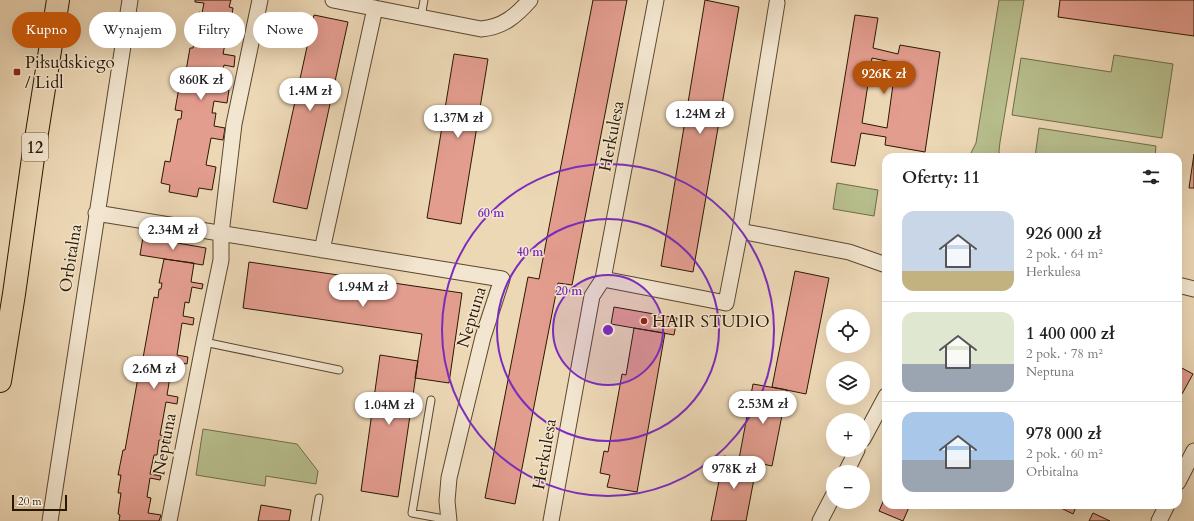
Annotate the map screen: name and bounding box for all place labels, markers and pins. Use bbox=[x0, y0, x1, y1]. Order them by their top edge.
place label: Piłsudskiego / Lidl bbox=[25, 51, 115, 94]
pin: 926K zł bbox=[847, 61, 921, 95]
marker: Piłsudskiego / Lidl bbox=[12, 67, 22, 77]
pin: 860K zł bbox=[164, 67, 238, 101]
pin: 1.4M zł bbox=[273, 78, 347, 112]
pin: 1.24M zł bbox=[659, 101, 741, 135]
pin: 1.37M zł bbox=[417, 105, 499, 139]
pin: 2.34M zł bbox=[132, 217, 214, 251]
pin: 1.94M zł bbox=[322, 274, 404, 308]
place label: HAIR STUDIO bbox=[652, 310, 770, 333]
marker: HAIR STUDIO bbox=[639, 316, 649, 326]
centre of rings bbox=[601, 323, 615, 337]
pin: 2.6M zł bbox=[117, 356, 191, 390]
pin: 2.53M zł bbox=[722, 391, 804, 425]
pin: 1.04M zł bbox=[348, 392, 430, 426]
pin: 978K zł bbox=[697, 456, 771, 490]

